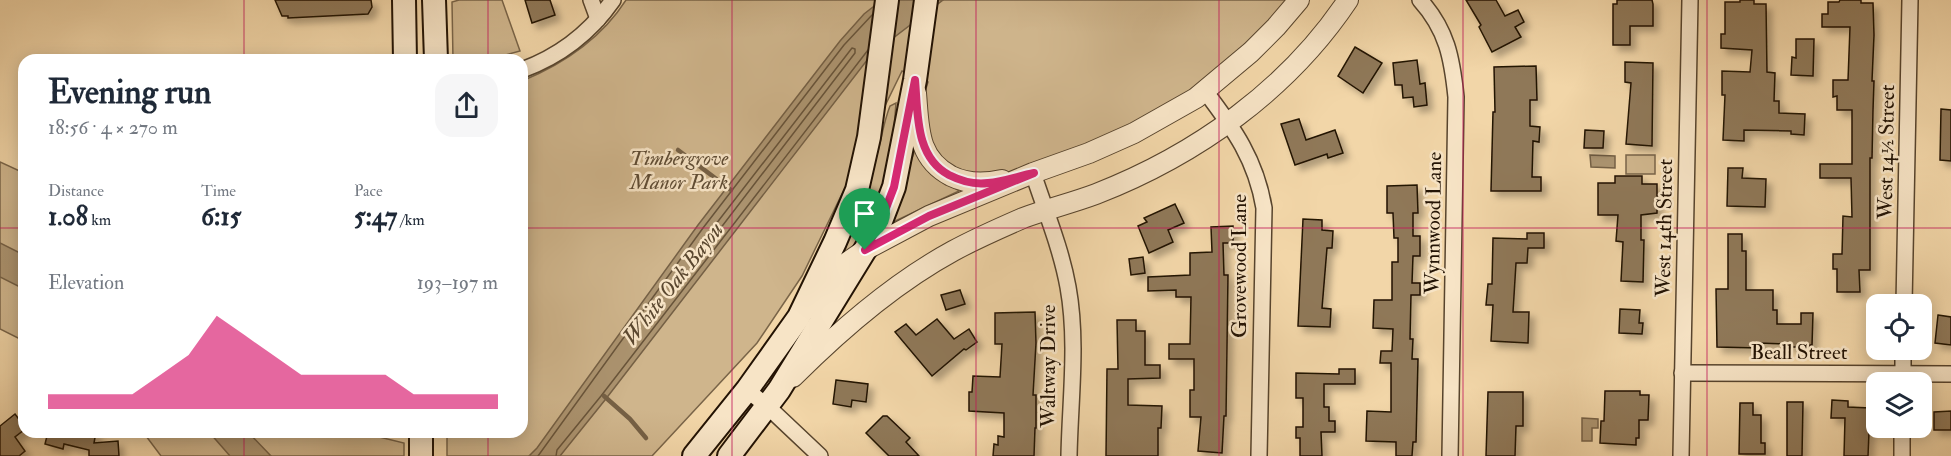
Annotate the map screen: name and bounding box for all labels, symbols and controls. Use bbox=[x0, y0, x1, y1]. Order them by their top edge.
text: Evening run bbox=[48, 72, 211, 113]
button: share bbox=[435, 74, 498, 137]
street label: West 14½ Street bbox=[1872, 84, 1901, 221]
text: 18:56 · 4 × 270 m bbox=[48, 115, 178, 140]
park label: Timbergrove Manor Park bbox=[628, 145, 729, 196]
street label: Wynnwood Lane bbox=[1419, 151, 1448, 295]
street label: West 14th Street bbox=[1650, 158, 1679, 298]
text: Distance bbox=[48, 181, 104, 201]
text: Time bbox=[201, 181, 236, 201]
text: Pace bbox=[354, 181, 383, 201]
pin bbox=[839, 188, 890, 250]
street label: Grovewood Lane bbox=[1226, 194, 1253, 338]
icon: arrive bbox=[848, 197, 881, 230]
text: 1.08 bbox=[48, 201, 88, 233]
text: 6:15 bbox=[201, 201, 241, 233]
text: 5:47 bbox=[354, 201, 397, 233]
text: km bbox=[88, 210, 111, 230]
text: /km bbox=[397, 210, 425, 230]
water label: White Oak Bayou bbox=[616, 217, 729, 351]
text: Elevation bbox=[48, 270, 124, 295]
text: 193–197 m bbox=[417, 270, 498, 295]
map controls bbox=[1866, 294, 1932, 438]
button: locate bbox=[1866, 294, 1932, 360]
street label: Waltway Drive bbox=[1035, 304, 1062, 429]
street label: Beall Street bbox=[1751, 339, 1848, 366]
button: layers bbox=[1866, 372, 1932, 438]

